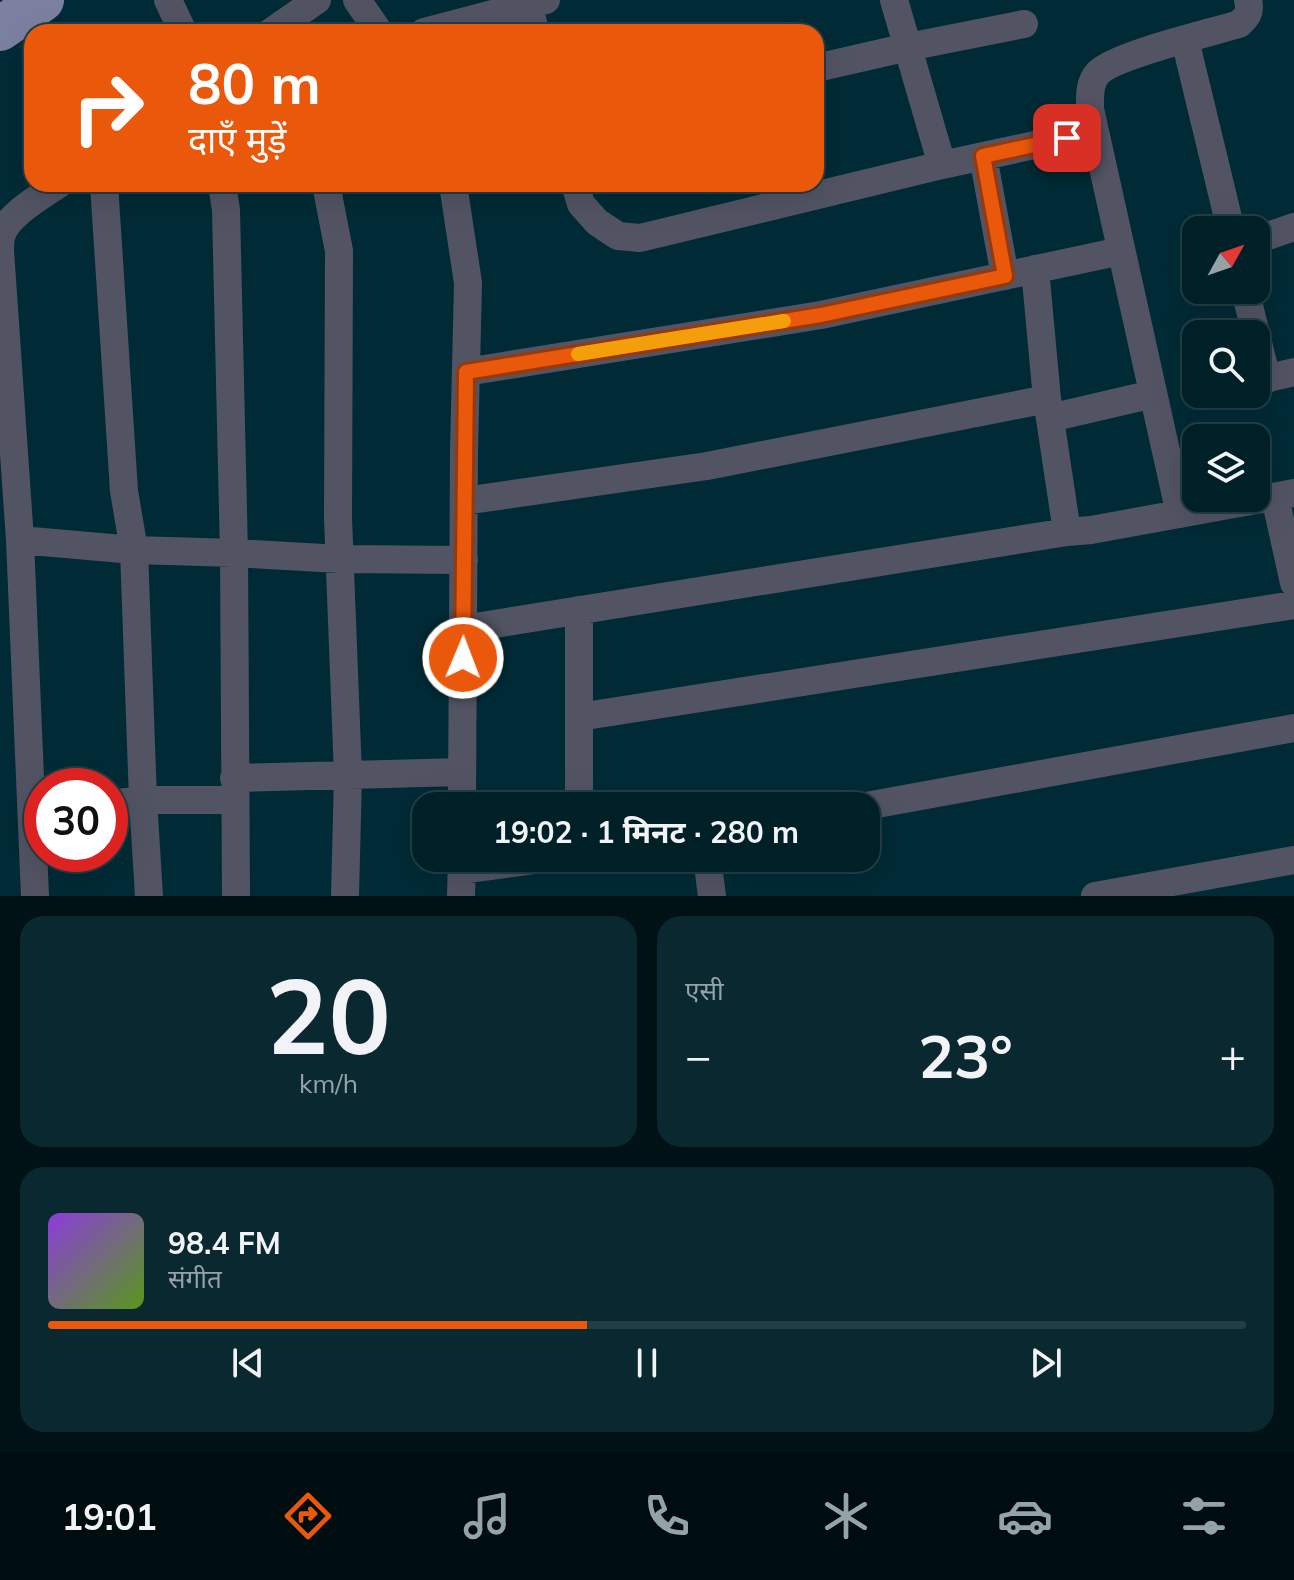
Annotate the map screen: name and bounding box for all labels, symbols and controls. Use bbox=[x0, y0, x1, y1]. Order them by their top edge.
text: 80 m bbox=[188, 48, 321, 118]
icon: right bbox=[56, 56, 160, 160]
pin bbox=[1033, 104, 1101, 172]
icon: arrive bbox=[1045, 116, 1089, 160]
text: दाएँ मुड़ें bbox=[188, 117, 287, 162]
north arrow bbox=[1182, 216, 1270, 304]
map controls bbox=[1182, 216, 1270, 512]
button: search bbox=[1182, 320, 1270, 408]
button: layers bbox=[1182, 424, 1270, 512]
position arrow bbox=[421, 616, 505, 700]
speed limit sign: 30 bbox=[24, 768, 128, 872]
text: 19:02 · 1 मिनट · 280 m bbox=[493, 813, 799, 851]
text: 20 bbox=[266, 949, 391, 1080]
text: एसी bbox=[685, 974, 724, 1007]
text: 23° bbox=[918, 1018, 1013, 1093]
text: − bbox=[685, 1028, 711, 1083]
text: + bbox=[1220, 1028, 1246, 1083]
text: km/h bbox=[299, 1067, 358, 1100]
text: 98.4 FM bbox=[168, 1224, 281, 1262]
text: संगीत bbox=[168, 1262, 222, 1295]
icon: previous bbox=[226, 1341, 270, 1385]
icon: pause bbox=[625, 1341, 669, 1385]
icon: next bbox=[1024, 1341, 1068, 1385]
icon: directions bbox=[280, 1488, 336, 1544]
icon: music bbox=[459, 1488, 515, 1544]
icon: phone bbox=[639, 1488, 695, 1544]
icon: climate bbox=[818, 1488, 874, 1544]
icon: car bbox=[997, 1488, 1053, 1544]
icon: filters bbox=[1176, 1488, 1232, 1544]
text: 19:01 bbox=[62, 1494, 157, 1539]

